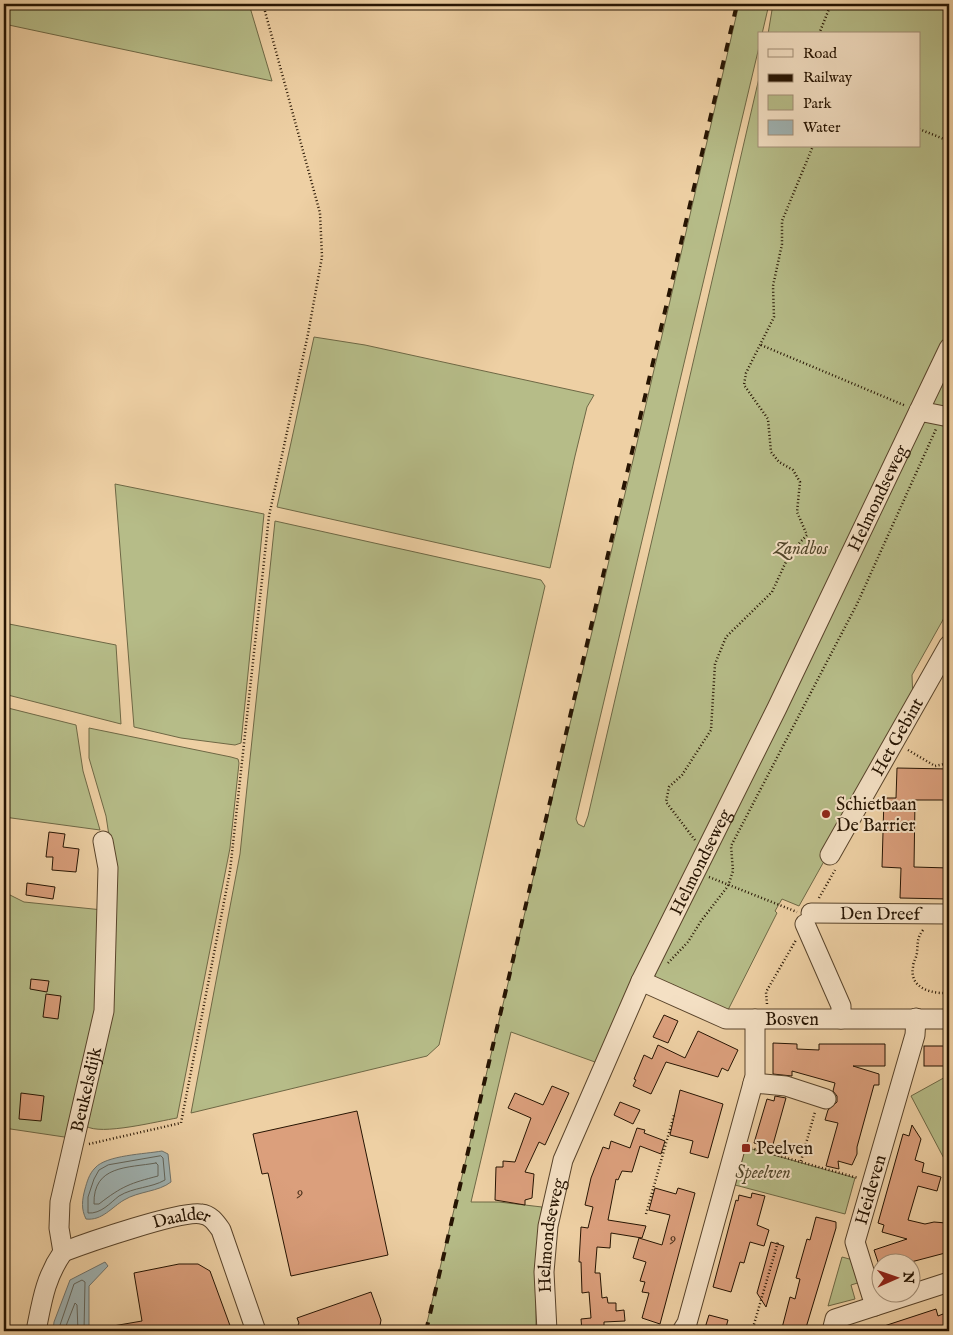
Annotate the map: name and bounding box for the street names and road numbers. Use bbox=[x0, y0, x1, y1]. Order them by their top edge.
street label: Helmondseweg bbox=[843, 441, 914, 556]
street label: Het Gebint bbox=[867, 694, 930, 781]
street label: Helmondseweg bbox=[666, 806, 738, 920]
street label: Den Dreef bbox=[840, 903, 924, 927]
street label: Bosven bbox=[765, 1009, 819, 1032]
street label: Beukelsdijk bbox=[66, 1045, 108, 1135]
street label: Heideven bbox=[851, 1152, 893, 1228]
street label: Helmondseweg bbox=[534, 1176, 571, 1293]
street label: Daalder bbox=[150, 1203, 215, 1235]

